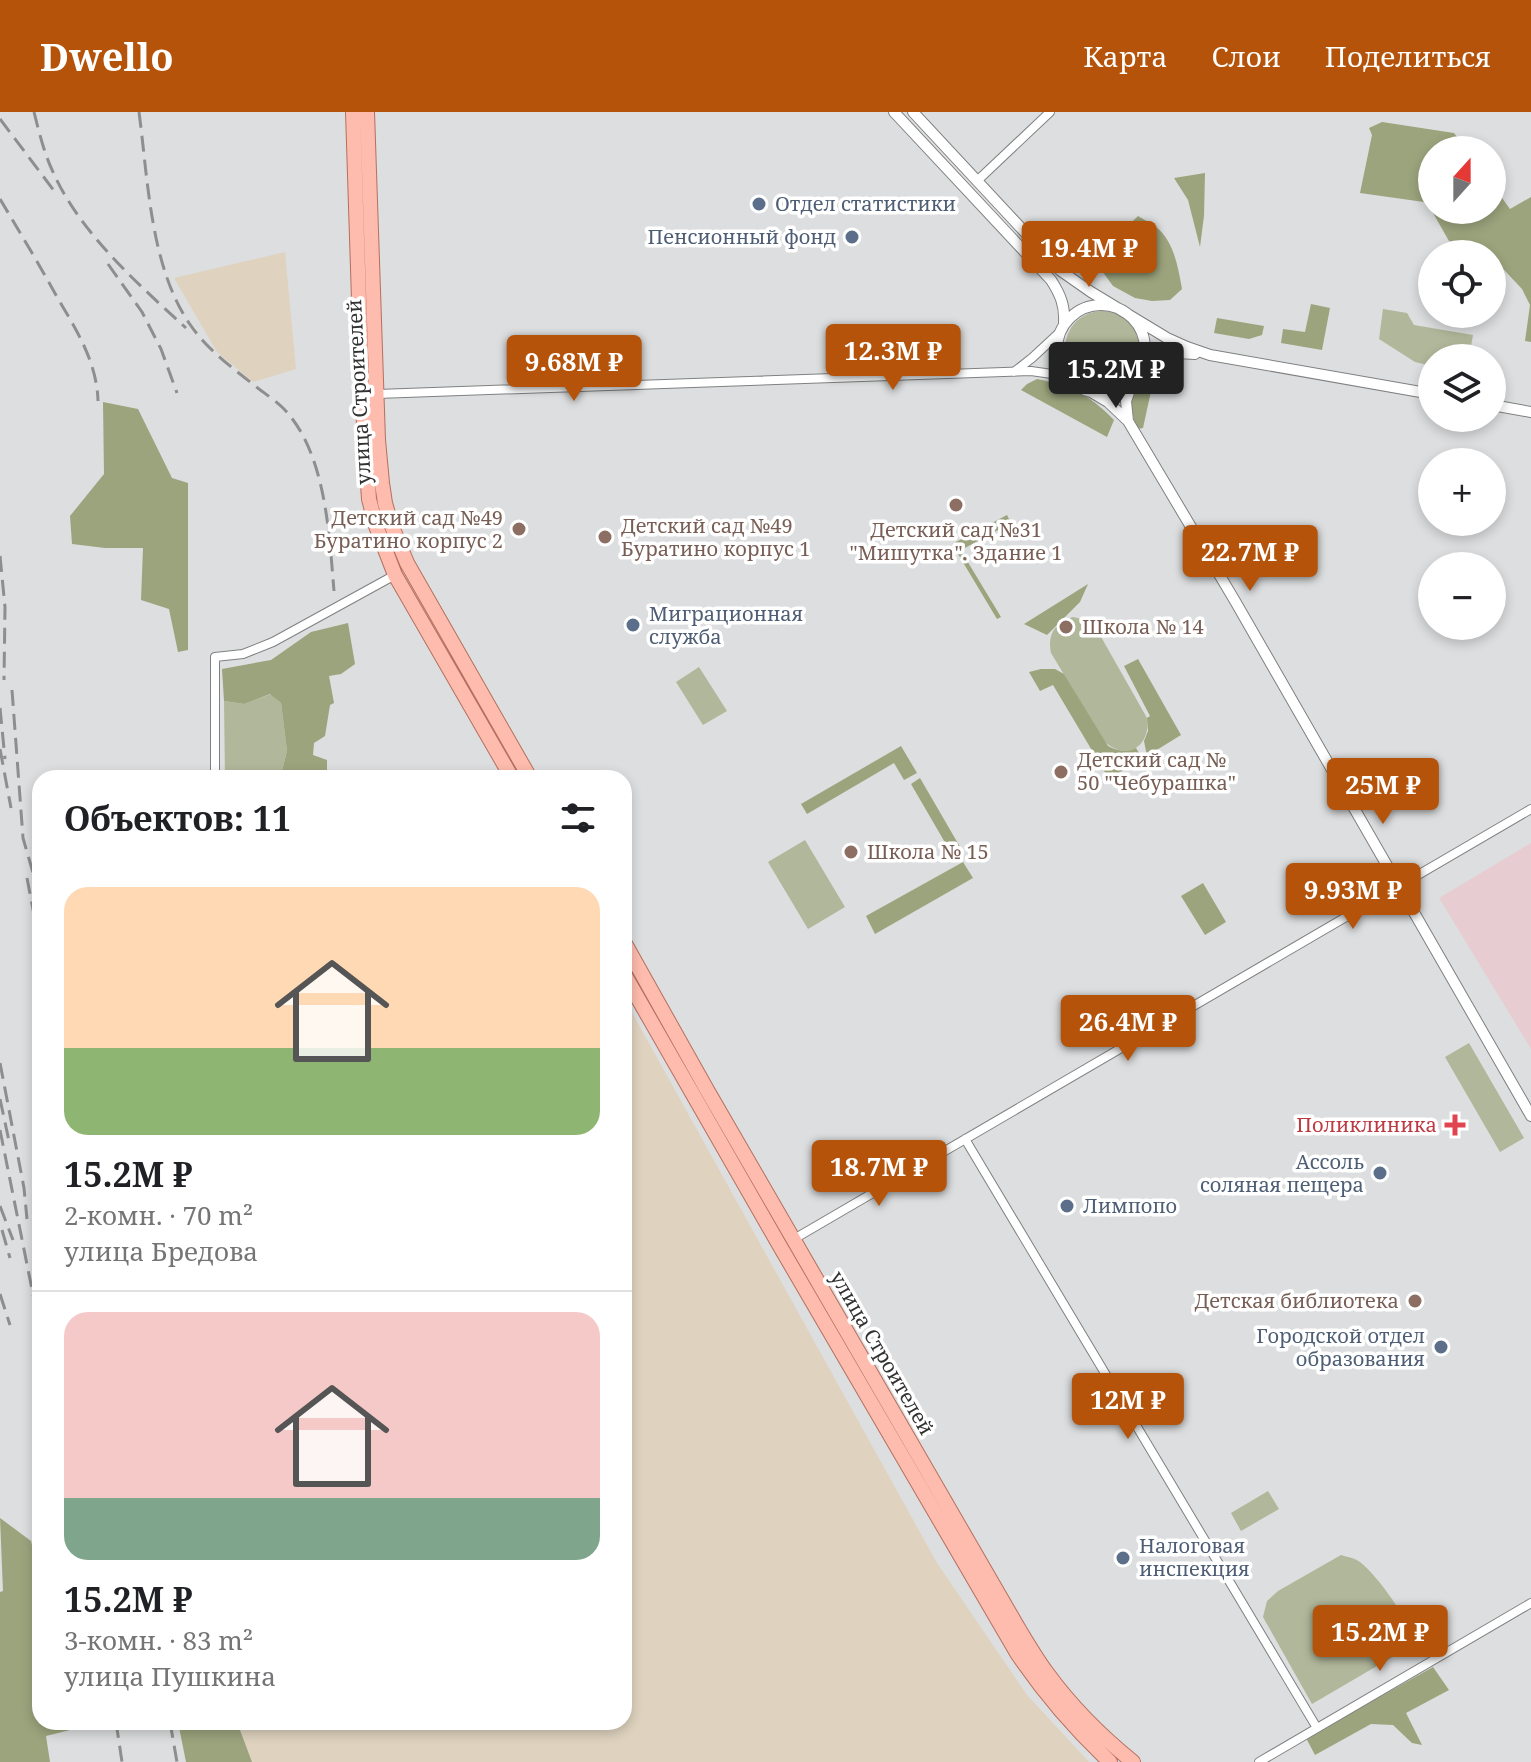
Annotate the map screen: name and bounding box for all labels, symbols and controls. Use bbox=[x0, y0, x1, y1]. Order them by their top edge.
text: Dwello bbox=[40, 30, 174, 82]
text: Карта bbox=[1083, 37, 1167, 75]
text: Слои bbox=[1211, 37, 1281, 75]
text: Поделиться bbox=[1325, 37, 1491, 75]
north arrow bbox=[1418, 136, 1506, 224]
map controls bbox=[1418, 136, 1506, 640]
place label: Отдел статистики bbox=[775, 190, 956, 217]
marker: Отдел статистики bbox=[750, 195, 768, 213]
pin: 19.4M ₽ bbox=[1015, 221, 1163, 289]
place label: Пенсионный фонд bbox=[648, 223, 836, 250]
marker: Пенсионный фонд bbox=[843, 228, 861, 246]
text: 19.4M ₽ bbox=[1040, 229, 1138, 265]
button: locate bbox=[1418, 240, 1506, 328]
street label: улица Строителей bbox=[340, 299, 377, 485]
pin: 12.3M ₽ bbox=[819, 324, 967, 392]
text: 12.3M ₽ bbox=[844, 332, 942, 368]
pin: 9.68M ₽ bbox=[500, 335, 648, 403]
pin: 15.2M ₽ bbox=[1042, 342, 1190, 410]
text: 9.68M ₽ bbox=[525, 343, 623, 379]
button: layers bbox=[1418, 344, 1506, 432]
text: 15.2M ₽ bbox=[1067, 350, 1165, 386]
button: + bbox=[1418, 448, 1506, 536]
marker: Детский сад №31 "Мишутка". Здание 1 bbox=[947, 496, 965, 514]
place label: Детский сад №49 Буратино корпус 2 bbox=[314, 504, 503, 554]
place label: Детский сад №49 Буратино корпус 1 bbox=[621, 512, 810, 562]
place label: Детский сад №31 "Мишутка". Здание 1 bbox=[850, 516, 1062, 566]
marker: Детский сад №49 Буратино корпус 2 bbox=[510, 520, 528, 538]
pin: 22.7M ₽ bbox=[1176, 525, 1324, 593]
marker: Детский сад №49 Буратино корпус 1 bbox=[596, 528, 614, 546]
text: 22.7M ₽ bbox=[1201, 533, 1299, 569]
button: − bbox=[1418, 552, 1506, 640]
place label: Миграционная служба bbox=[649, 600, 803, 650]
place label: Школа № 14 bbox=[1082, 613, 1204, 640]
marker: Миграционная служба bbox=[624, 616, 642, 634]
marker: Школа № 14 bbox=[1057, 618, 1075, 636]
place label: Детский сад № 50 "Чебурашка" bbox=[1077, 746, 1236, 796]
pin: 25M ₽ bbox=[1327, 758, 1439, 826]
marker: Детский сад № 50 "Чебурашка" bbox=[1052, 763, 1070, 781]
text: 25M ₽ bbox=[1345, 766, 1421, 802]
text: Объектов: 11 bbox=[64, 795, 291, 841]
icon: filters bbox=[556, 796, 600, 840]
place label: Школа № 15 bbox=[867, 838, 989, 865]
marker: Школа № 15 bbox=[842, 843, 860, 861]
pin: 9.93M ₽ bbox=[1279, 863, 1427, 931]
text: 9.93M ₽ bbox=[1304, 871, 1402, 907]
icon: home bbox=[260, 939, 404, 1083]
pin: 26.4M ₽ bbox=[1054, 995, 1202, 1063]
text: 26.4M ₽ bbox=[1079, 1003, 1177, 1039]
place label: Поликлиника bbox=[1296, 1111, 1437, 1138]
marker: Поликлиника bbox=[1444, 1114, 1466, 1136]
pin: 18.7M ₽ bbox=[805, 1140, 953, 1208]
text: 18.7M ₽ bbox=[830, 1148, 928, 1184]
place label: Ассоль соляная пещера bbox=[1200, 1148, 1364, 1198]
text: 15.2M ₽ bbox=[64, 1151, 193, 1197]
marker: Ассоль соляная пещера bbox=[1371, 1164, 1389, 1182]
place label: Лимпопо bbox=[1083, 1192, 1177, 1219]
text: 2-комн. · 70 m² bbox=[64, 1197, 253, 1233]
marker: Лимпопо bbox=[1058, 1197, 1076, 1215]
text: улица Бредова bbox=[64, 1233, 258, 1269]
street label: улица Строителей bbox=[824, 1266, 940, 1440]
place label: Детская библиотека bbox=[1195, 1287, 1399, 1314]
marker: Детская библиотека bbox=[1406, 1292, 1424, 1310]
place label: Городской отдел образования bbox=[1256, 1322, 1425, 1372]
marker: Городской отдел образования bbox=[1432, 1338, 1450, 1356]
icon: home bbox=[260, 1364, 404, 1508]
pin: 12M ₽ bbox=[1072, 1373, 1184, 1441]
text: 12M ₽ bbox=[1090, 1381, 1166, 1417]
place label: Налоговая инспекция bbox=[1139, 1532, 1250, 1582]
marker: Налоговая инспекция bbox=[1114, 1549, 1132, 1567]
text: 15.2M ₽ bbox=[64, 1576, 193, 1622]
pin: 15.2M ₽ bbox=[1306, 1605, 1454, 1673]
text: 15.2M ₽ bbox=[1331, 1613, 1429, 1649]
text: 3-комн. · 83 m² bbox=[64, 1622, 253, 1658]
text: улица Пушкина bbox=[64, 1658, 276, 1694]

